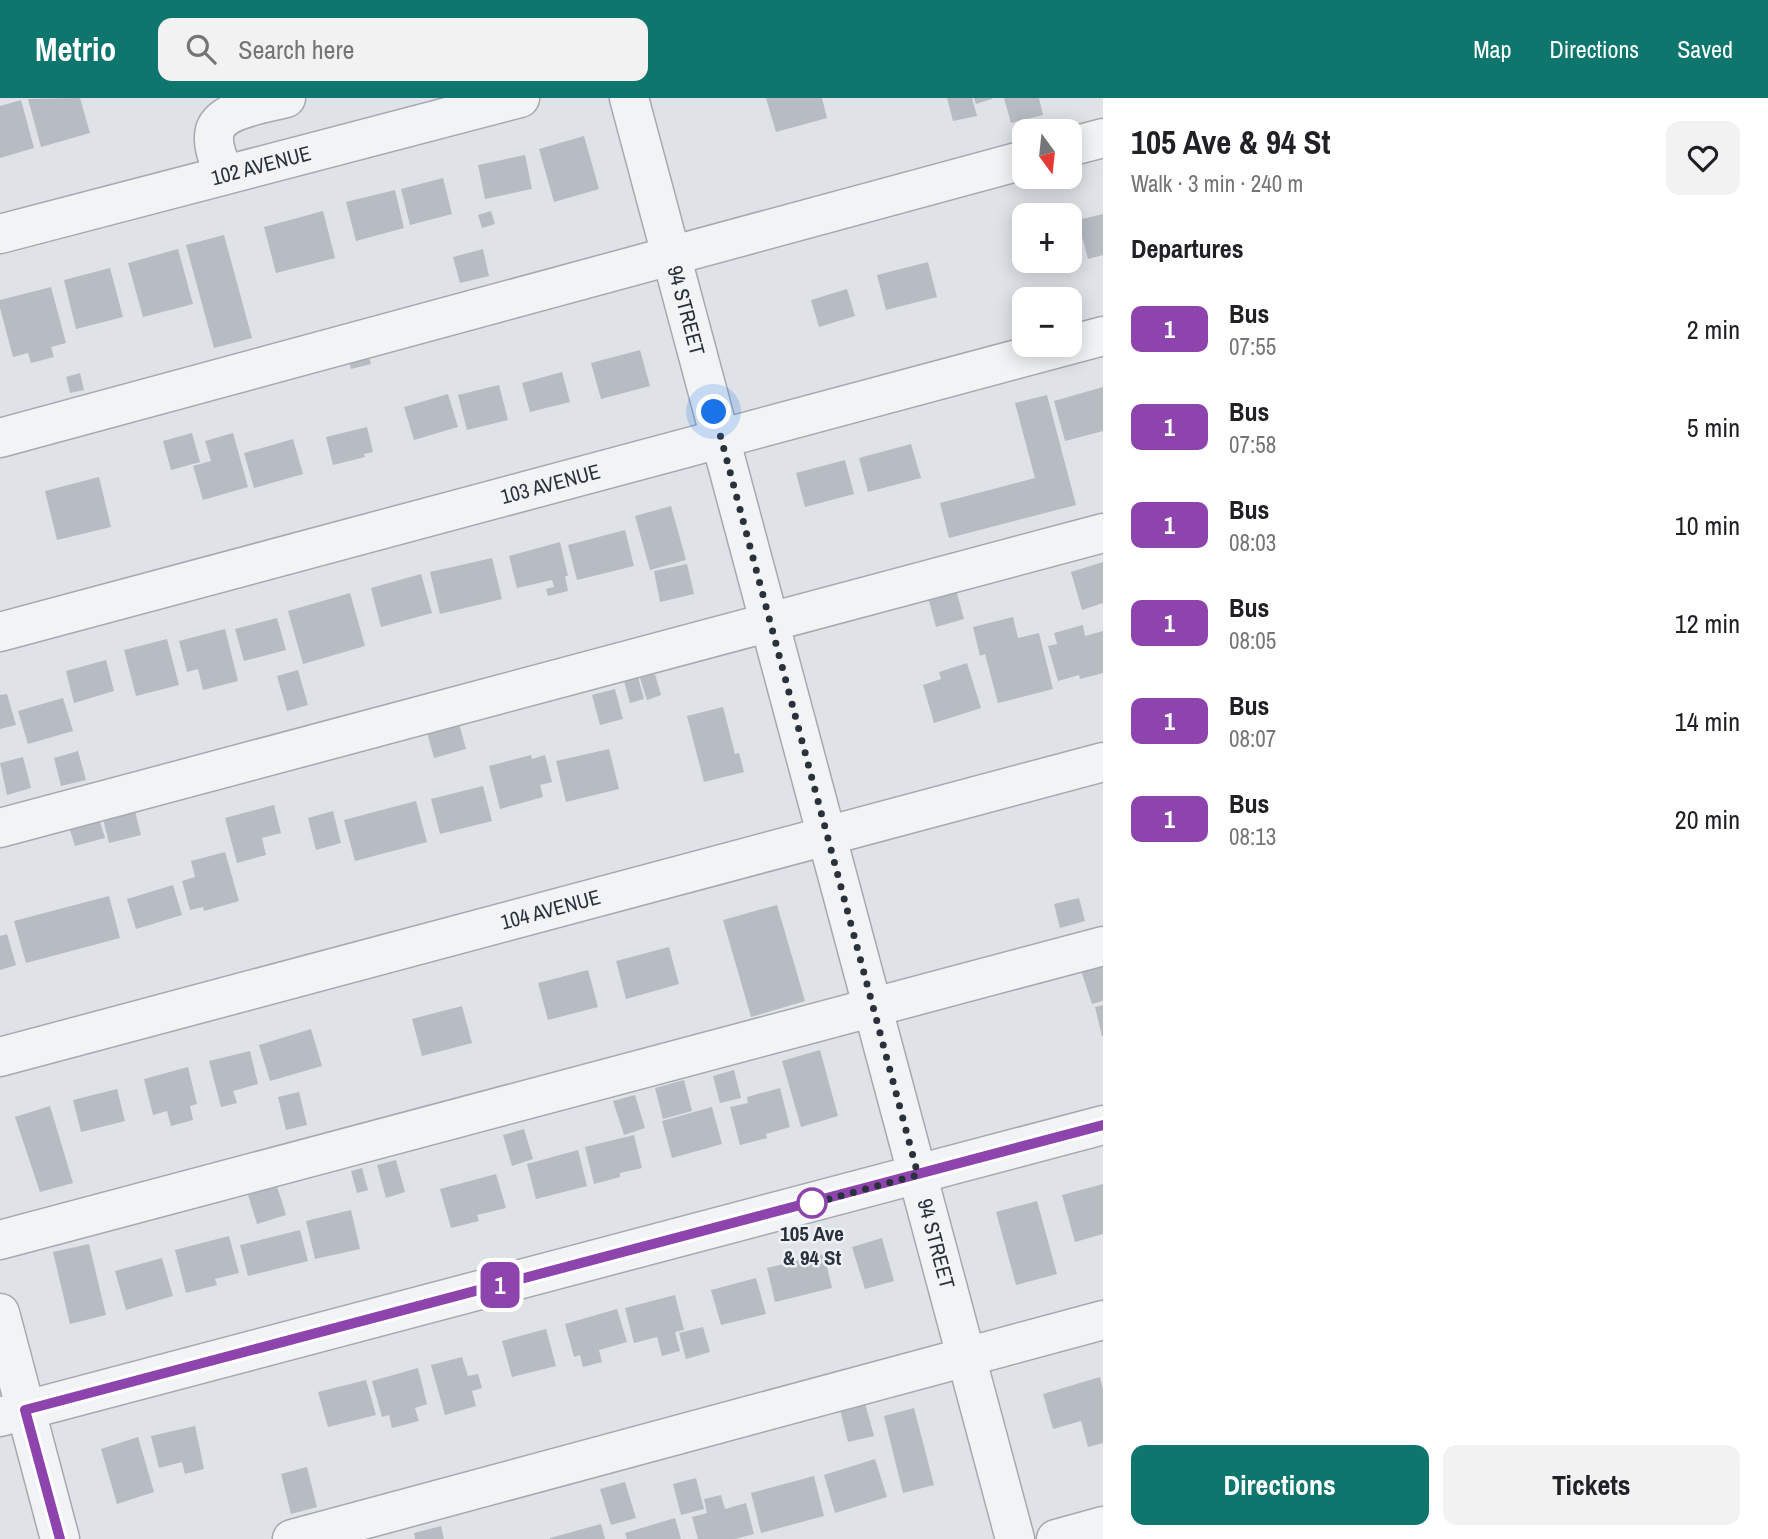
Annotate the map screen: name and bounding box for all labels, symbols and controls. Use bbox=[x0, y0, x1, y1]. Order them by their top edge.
search box bbox=[158, 18, 648, 81]
text: Metrio bbox=[35, 27, 116, 71]
icon: search bbox=[182, 30, 220, 68]
text: Search here bbox=[238, 32, 354, 67]
text: Map bbox=[1473, 33, 1511, 65]
text: Directions bbox=[1549, 33, 1639, 65]
text: Saved bbox=[1677, 33, 1733, 65]
north arrow bbox=[1012, 119, 1082, 189]
map controls bbox=[1012, 119, 1082, 357]
text: 105 Ave & 94 St bbox=[1131, 120, 1331, 164]
button: heart bbox=[1666, 121, 1740, 195]
street label: 102 AVENUE bbox=[208, 138, 314, 192]
text: Walk · 3 min · 240 m bbox=[1131, 168, 1303, 199]
button: + bbox=[1012, 203, 1082, 273]
text: Departures bbox=[1131, 231, 1244, 266]
street label: 94 STREET bbox=[661, 262, 712, 359]
button: − bbox=[1012, 287, 1082, 357]
text: Bus bbox=[1229, 296, 1269, 331]
text: 2 min bbox=[1687, 312, 1740, 347]
text: 1 bbox=[1164, 313, 1175, 345]
text: 07:55 bbox=[1229, 331, 1276, 362]
your location bbox=[696, 394, 731, 429]
text: Bus bbox=[1229, 394, 1269, 429]
text: 5 min bbox=[1687, 410, 1740, 445]
text: 1 bbox=[1164, 411, 1175, 443]
text: 07:58 bbox=[1229, 429, 1276, 460]
street label: 103 AVENUE bbox=[497, 457, 603, 511]
text: Bus bbox=[1229, 492, 1269, 527]
text: 10 min bbox=[1675, 508, 1740, 543]
text: 1 bbox=[1164, 509, 1175, 541]
text: 08:03 bbox=[1229, 527, 1276, 558]
text: Bus bbox=[1229, 590, 1269, 625]
text: 12 min bbox=[1675, 606, 1740, 641]
text: 1 bbox=[1164, 607, 1175, 639]
text: 08:05 bbox=[1229, 625, 1276, 656]
text: Bus bbox=[1229, 688, 1269, 723]
text: 14 min bbox=[1675, 704, 1740, 739]
text: 1 bbox=[1164, 705, 1175, 737]
text: 08:07 bbox=[1229, 723, 1276, 754]
text: Bus bbox=[1229, 786, 1269, 821]
text: 20 min bbox=[1675, 802, 1740, 837]
text: 1 bbox=[1164, 803, 1175, 835]
text: 08:13 bbox=[1229, 821, 1276, 852]
street label: 104 AVENUE bbox=[497, 882, 604, 936]
marker: 105 Ave & 94 St bbox=[797, 1188, 827, 1218]
street label: 94 STREET bbox=[910, 1195, 962, 1292]
place label: 105 Ave & 94 St bbox=[780, 1219, 844, 1272]
line badge: 1 bbox=[477, 1262, 523, 1308]
text: 1 bbox=[495, 1269, 505, 1301]
button: Directions bbox=[1131, 1445, 1429, 1525]
button: Tickets bbox=[1443, 1445, 1740, 1525]

